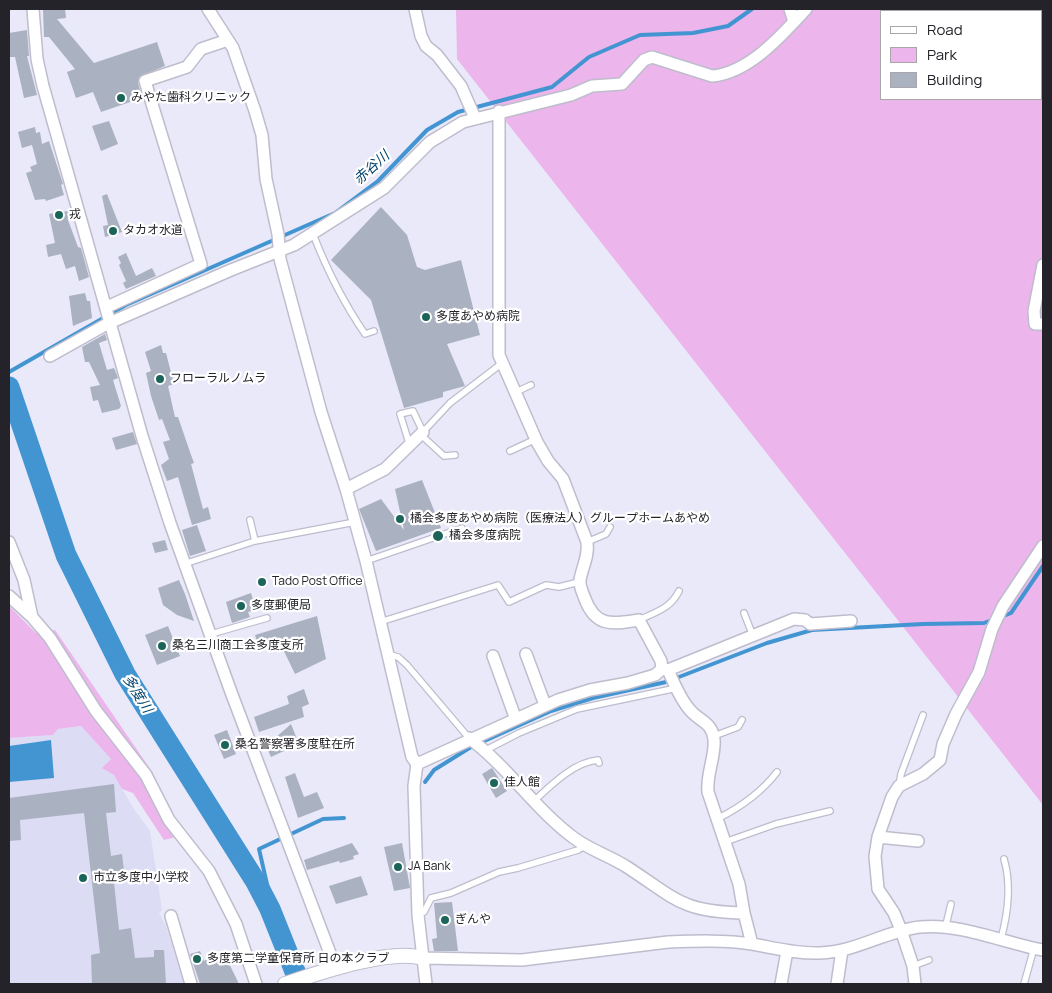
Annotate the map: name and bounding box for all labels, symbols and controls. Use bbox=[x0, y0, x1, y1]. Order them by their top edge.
legend bbox=[880, 10, 1042, 100]
text: Road bbox=[927, 19, 963, 40]
text: Park bbox=[927, 44, 957, 65]
text: Building bbox=[927, 69, 982, 90]
place label: みやた歯科クリニック bbox=[131, 91, 251, 105]
marker: みやた歯科クリニック bbox=[115, 92, 127, 104]
water label: 赤谷川 bbox=[351, 148, 393, 188]
place label: 戎 bbox=[69, 208, 81, 222]
marker: 戎 bbox=[53, 209, 65, 221]
place label: タカオ水道 bbox=[123, 224, 183, 238]
marker: タカオ水道 bbox=[107, 225, 119, 237]
place label: 多度あやめ病院 bbox=[436, 310, 520, 324]
marker: 多度あやめ病院 bbox=[420, 311, 432, 323]
place label: フローラルノムラ bbox=[170, 372, 266, 386]
marker: フローラルノムラ bbox=[154, 373, 166, 385]
place label: 橘会多度あやめ病院（医療法人）グループホームあやめ bbox=[410, 512, 710, 526]
marker: 橘会多度あやめ病院（医療法人）グループホームあやめ bbox=[394, 513, 406, 525]
marker: 橘会多度病院 bbox=[431, 529, 445, 543]
place label: 橘会多度病院 bbox=[449, 529, 521, 543]
place label: Tado Post Office bbox=[272, 575, 362, 589]
marker: Tado Post Office bbox=[256, 576, 268, 588]
place label: 多度郵便局 bbox=[251, 599, 311, 613]
marker: 多度郵便局 bbox=[235, 600, 247, 612]
place label: 桑名三川商工会多度支所 bbox=[172, 639, 304, 653]
marker: 桑名三川商工会多度支所 bbox=[156, 640, 168, 652]
water label: 多度川 bbox=[119, 672, 155, 716]
place label: 桑名警察署多度駐在所 bbox=[235, 738, 355, 752]
marker: 桑名警察署多度駐在所 bbox=[219, 739, 231, 751]
place label: 佳人館 bbox=[504, 776, 540, 790]
marker: 佳人館 bbox=[488, 777, 500, 789]
place label: JA Bank bbox=[408, 860, 450, 874]
marker: JA Bank bbox=[392, 861, 404, 873]
place label: 市立多度中小学校 bbox=[93, 871, 189, 885]
marker: 市立多度中小学校 bbox=[77, 872, 89, 884]
place label: ぎんや bbox=[455, 913, 491, 927]
marker: ぎんや bbox=[439, 914, 451, 926]
place label: 多度第二学童保育所 日の本クラブ bbox=[207, 952, 389, 966]
marker: 多度第二学童保育所 日の本クラブ bbox=[191, 953, 203, 965]

